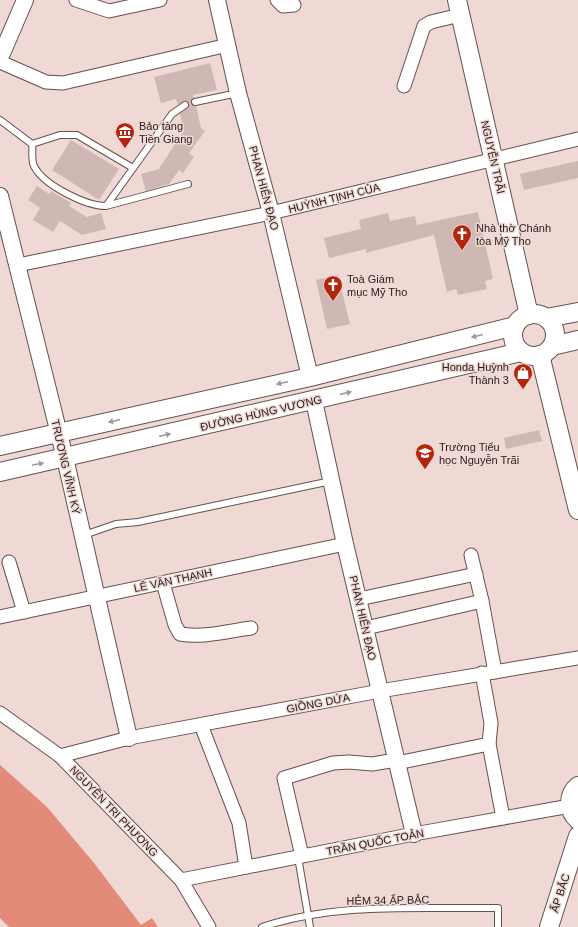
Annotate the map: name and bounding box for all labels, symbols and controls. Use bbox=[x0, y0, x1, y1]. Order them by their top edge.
street label: NGUYỄN TRÃI bbox=[479, 119, 507, 195]
place label: Bảo tàng Tiền Giang bbox=[139, 120, 192, 145]
museum icon: Bảo tàng Tiền Giang bbox=[114, 121, 136, 149]
street label: PHAN HIỂN ĐẠO bbox=[247, 145, 281, 232]
street label: HUỲNH TỊNH CỦA bbox=[287, 181, 382, 215]
place label: Nhà thờ Chánh tòa Mỹ Tho bbox=[476, 222, 551, 247]
church icon: Nhà thờ Chánh tòa Mỹ Tho bbox=[451, 223, 473, 251]
place label: Toà Giám mục Mỹ Tho bbox=[347, 273, 407, 298]
church icon: Toà Giám mục Mỹ Tho bbox=[322, 274, 344, 302]
one-way arrow bbox=[470, 333, 483, 339]
place label: Honda Huỳnh Thành 3 bbox=[442, 361, 509, 386]
shop icon: Honda Huỳnh Thành 3 bbox=[512, 362, 534, 390]
one-way arrow bbox=[276, 381, 289, 387]
one-way arrow bbox=[340, 390, 352, 396]
street label: ĐƯỜNG HÙNG VƯƠNG bbox=[199, 393, 323, 433]
street label: TRƯƠNG VĨNH KÝ bbox=[49, 418, 83, 516]
one-way arrow bbox=[108, 418, 121, 424]
one-way arrow bbox=[159, 432, 171, 438]
place label: Trường Tiểu học Nguyễn Trãi bbox=[439, 441, 519, 466]
school or university icon: Trường Tiểu học Nguyễn Trãi bbox=[414, 442, 436, 470]
one-way arrow bbox=[32, 460, 44, 466]
street label: LÊ VĂN THẠNH bbox=[133, 566, 213, 594]
street label: PHAN HIỂN ĐẠO bbox=[347, 574, 379, 662]
street label: GIỒNG DỨA bbox=[285, 691, 351, 715]
street label: NGUYỄN TRI PHƯƠNG bbox=[68, 763, 160, 859]
street label: TRẦN QUỐC TOẢN bbox=[325, 826, 425, 857]
street label: ẤP BẮC bbox=[548, 872, 572, 914]
street label: HẺM 34 ẤP BẮC bbox=[346, 893, 430, 907]

